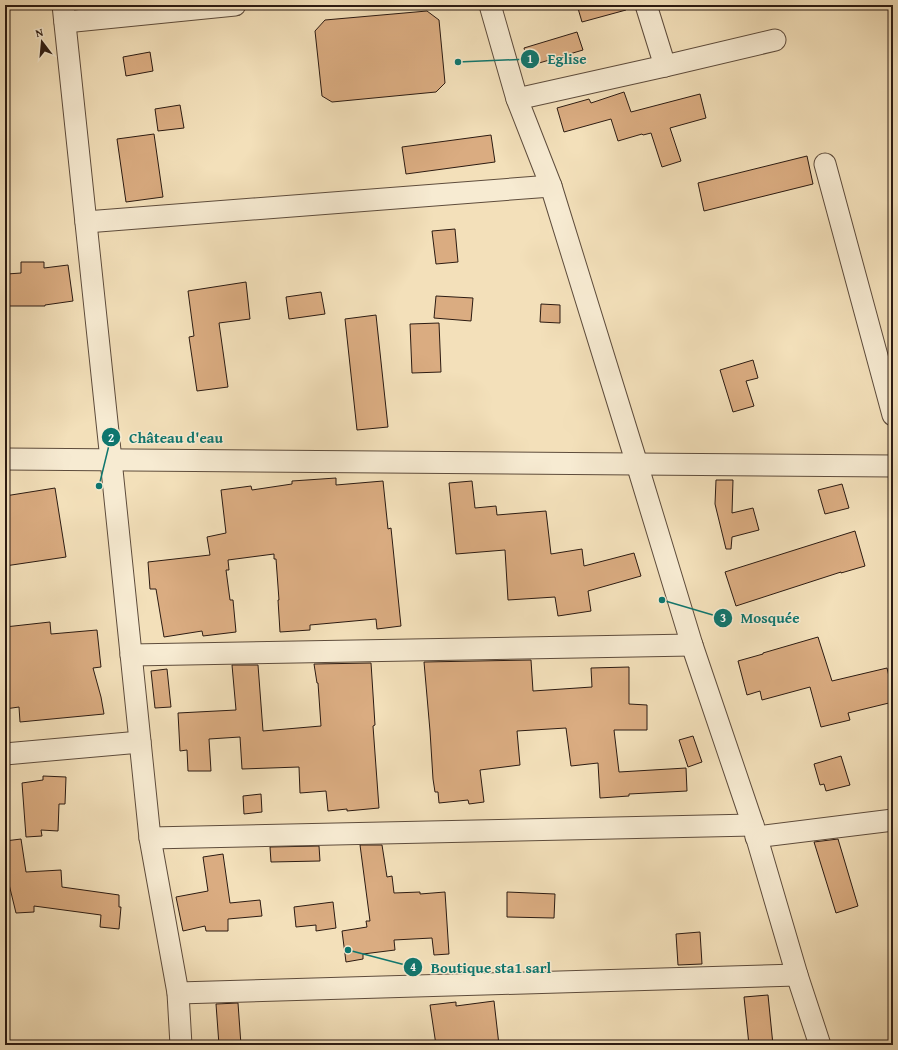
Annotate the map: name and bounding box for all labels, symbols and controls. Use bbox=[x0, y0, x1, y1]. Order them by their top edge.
north arrow bbox=[22, 22, 62, 62]
text: N bbox=[34, 24, 46, 41]
callout: Eglise bbox=[520, 45, 595, 72]
text: Eglise bbox=[547, 48, 587, 69]
text: 1 bbox=[527, 50, 533, 67]
callout: Château d'eau bbox=[101, 424, 231, 451]
text: Château d'eau bbox=[129, 427, 223, 448]
text: 2 bbox=[108, 429, 114, 446]
callout: Mosquée bbox=[713, 604, 808, 631]
text: Mosquée bbox=[740, 607, 800, 628]
text: 3 bbox=[720, 609, 726, 626]
callout: Boutique sta1 sarl bbox=[403, 954, 559, 981]
text: Boutique sta1 sarl bbox=[431, 957, 552, 978]
text: 4 bbox=[410, 958, 416, 975]

